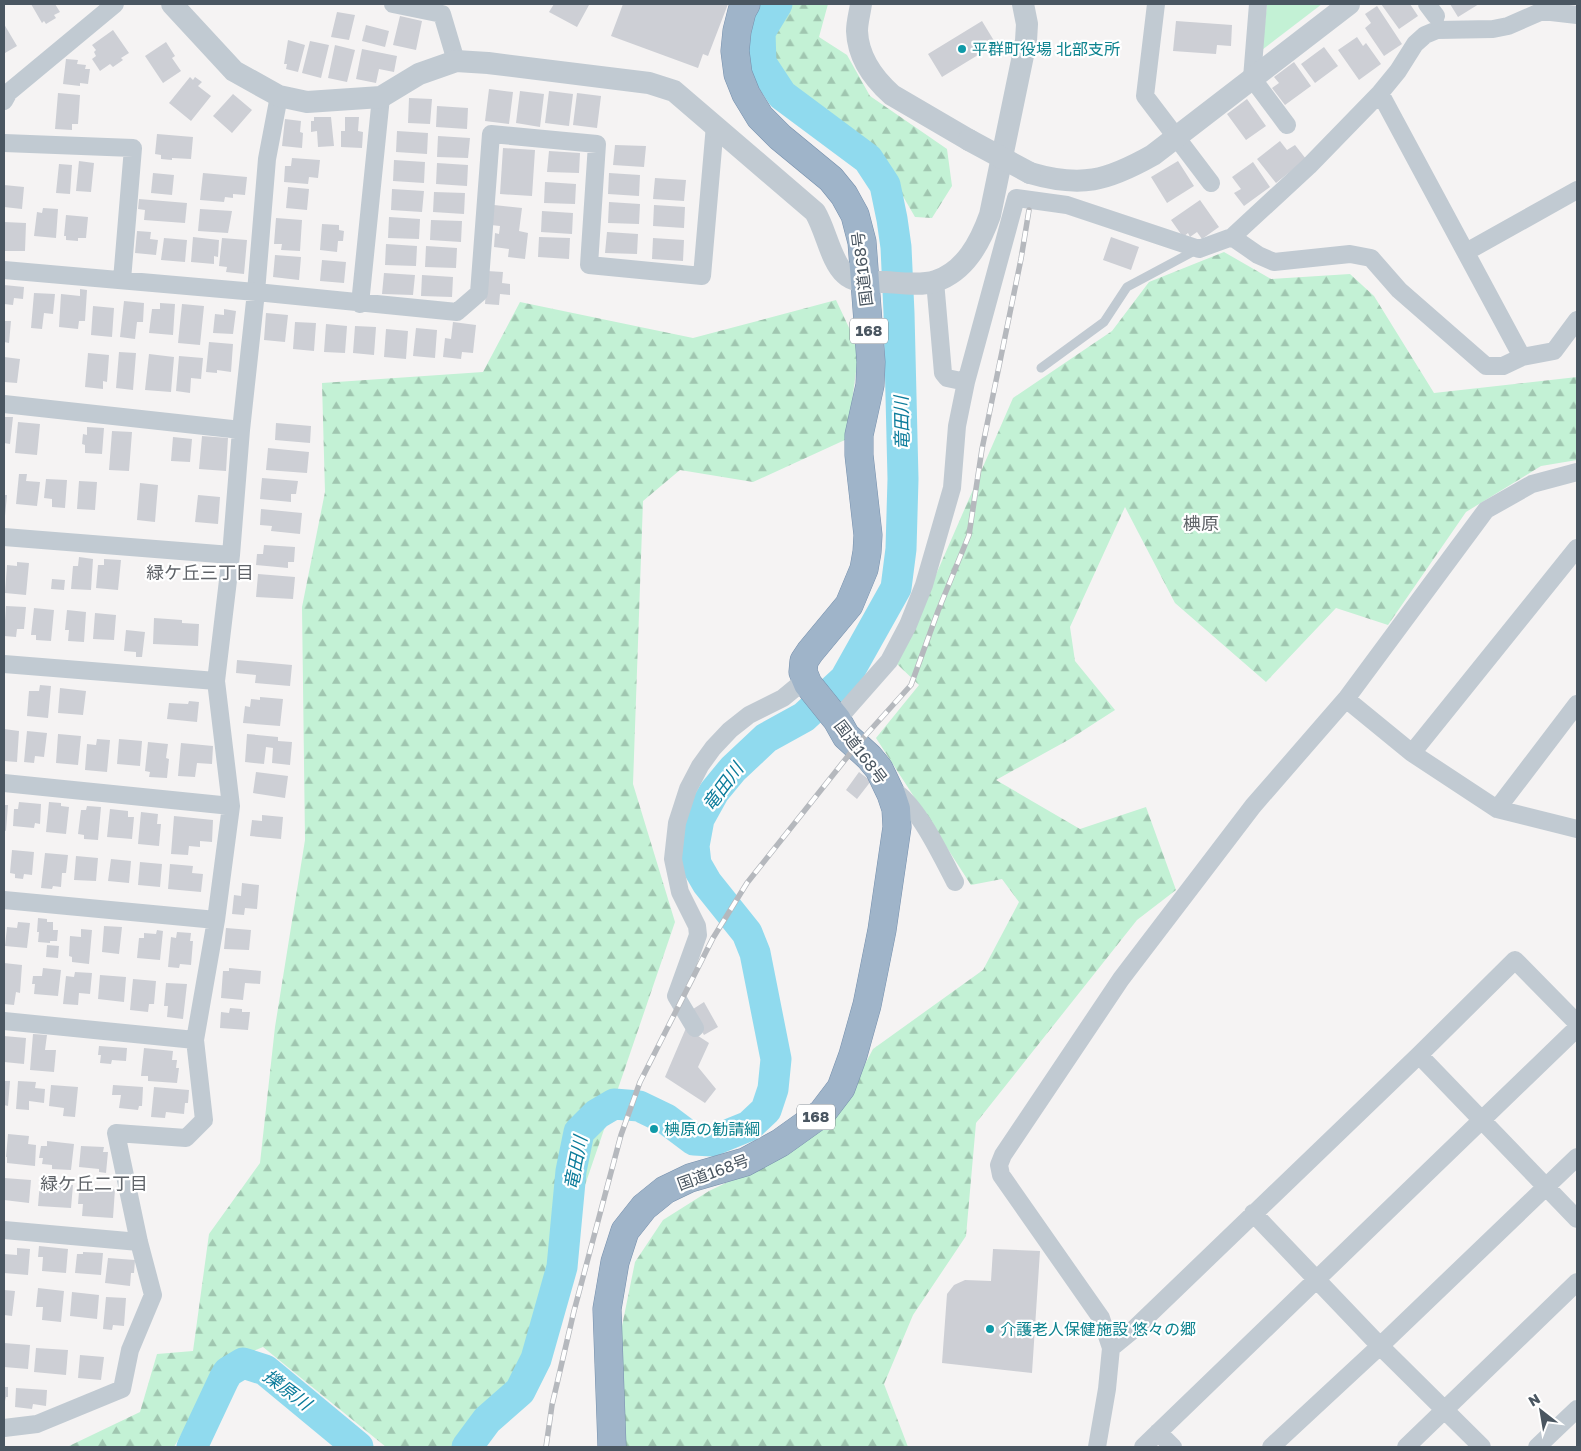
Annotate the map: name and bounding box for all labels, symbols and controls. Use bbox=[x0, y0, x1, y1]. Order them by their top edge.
place label: 平群町役場 北部支所 bbox=[972, 39, 1120, 59]
marker: 平群町役場 北部支所 bbox=[956, 43, 968, 55]
street label: 国道168号 bbox=[847, 230, 877, 308]
road number: 168 bbox=[850, 318, 888, 344]
water label: 竜田川 bbox=[889, 394, 912, 450]
district label: 椣原 bbox=[1183, 512, 1219, 534]
district label: 緑ケ丘三丁目 bbox=[146, 561, 254, 583]
street label: 国道168号 bbox=[830, 716, 892, 788]
water label: 竜田川 bbox=[697, 757, 748, 815]
road number: 168 bbox=[797, 1104, 835, 1130]
place label: 椣原の勧請綱 bbox=[664, 1119, 760, 1139]
marker: 椣原の勧請綱 bbox=[648, 1123, 660, 1135]
water label: 竜田川 bbox=[559, 1132, 591, 1191]
street label: 国道168号 bbox=[674, 1150, 752, 1194]
district label: 緑ケ丘二丁目 bbox=[40, 1172, 148, 1194]
place label: 介護老人保健施設 悠々の郷 bbox=[1000, 1319, 1196, 1339]
marker: 介護老人保健施設 悠々の郷 bbox=[984, 1323, 996, 1335]
water label: 擽原川 bbox=[259, 1364, 317, 1415]
north arrow bbox=[1516, 1386, 1566, 1436]
text: N bbox=[1525, 1389, 1543, 1409]

